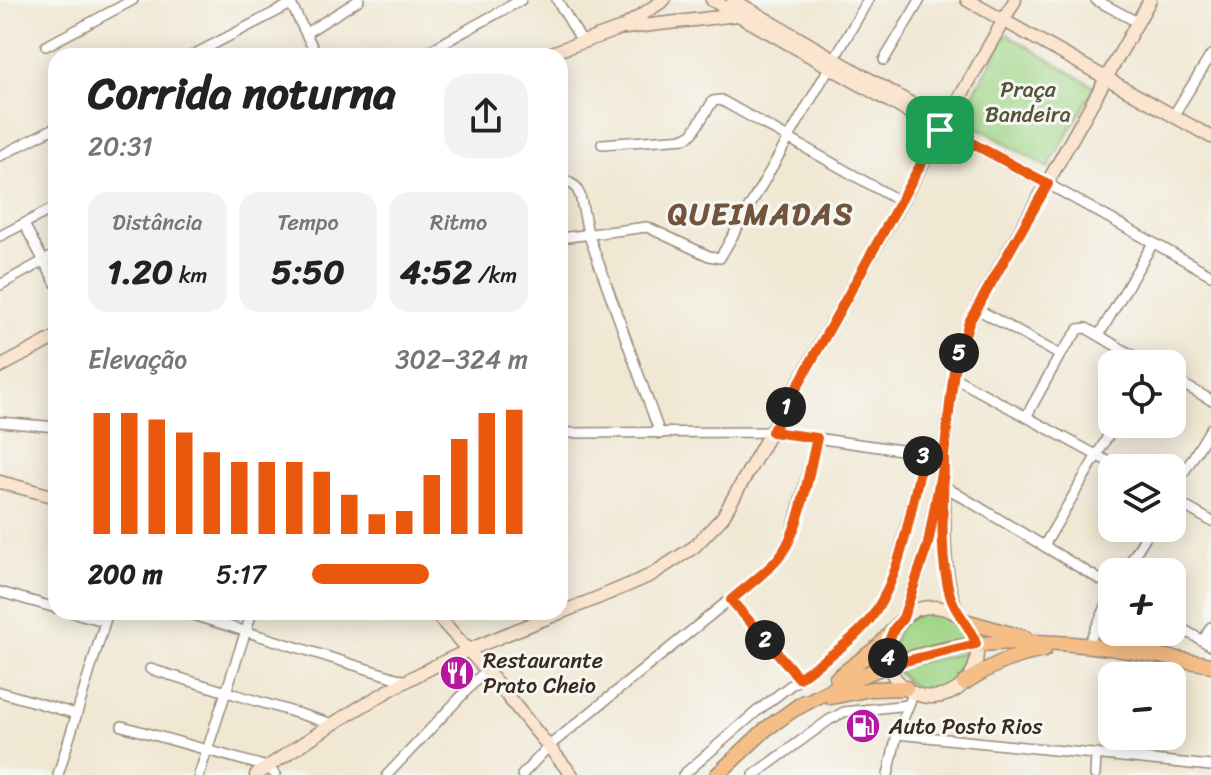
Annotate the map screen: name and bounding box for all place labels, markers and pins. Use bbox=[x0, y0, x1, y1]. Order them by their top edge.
pin bbox=[906, 96, 974, 164]
pin: 5 bbox=[939, 333, 979, 373]
pin: 1 bbox=[766, 387, 806, 427]
pin: 3 bbox=[903, 436, 943, 476]
pin: 2 bbox=[745, 620, 785, 660]
pin: 4 bbox=[868, 638, 908, 678]
place label: Restaurante Prato Cheio bbox=[483, 641, 603, 705]
restaurant icon: Restaurante Prato Cheio bbox=[438, 654, 476, 692]
fuel station icon: Auto Posto Rios bbox=[844, 707, 882, 745]
place label: Auto Posto Rios bbox=[888, 707, 1043, 746]

